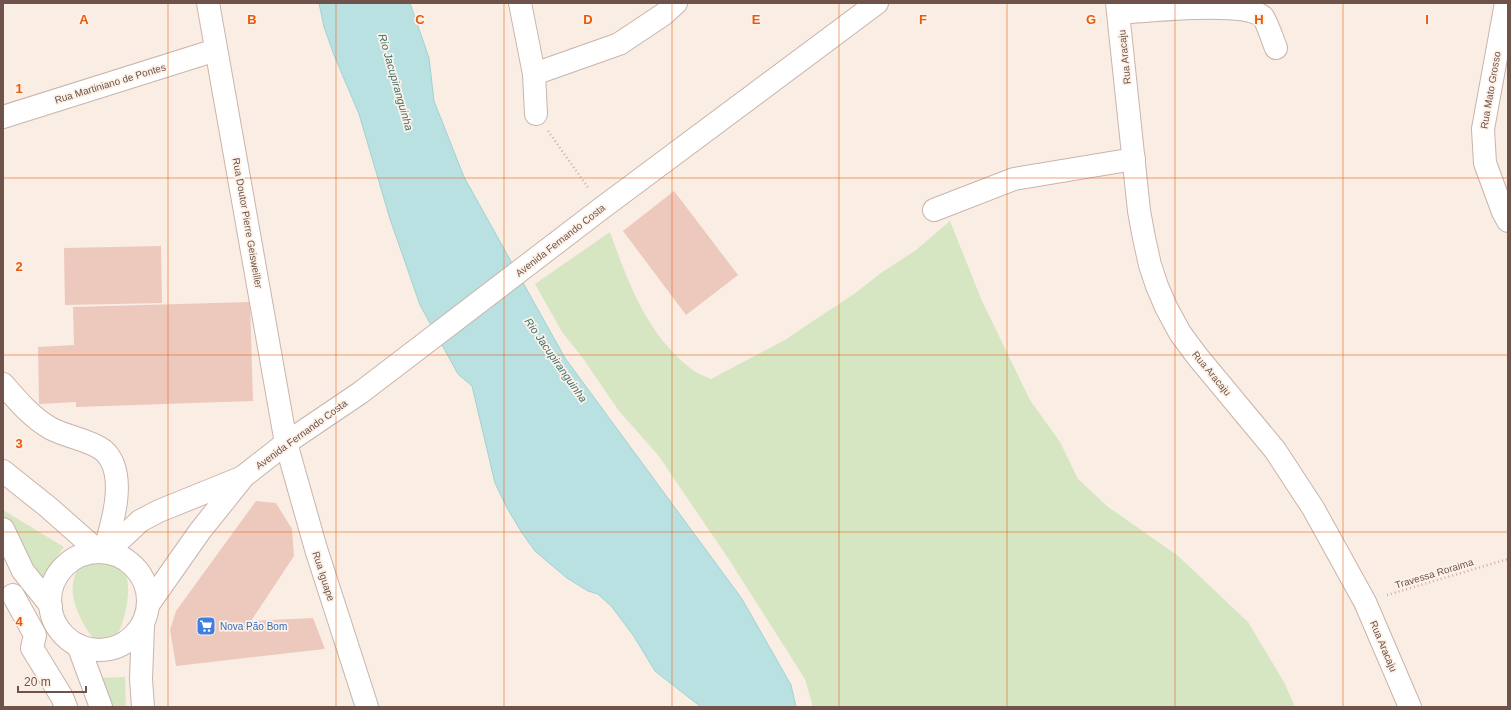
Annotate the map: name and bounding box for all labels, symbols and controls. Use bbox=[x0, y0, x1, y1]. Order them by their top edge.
text: A bbox=[79, 12, 89, 27]
text: B bbox=[247, 12, 257, 27]
text: C bbox=[415, 12, 425, 27]
text: D bbox=[583, 12, 593, 27]
text: E bbox=[752, 12, 761, 27]
text: F bbox=[919, 12, 927, 27]
text: G bbox=[1086, 12, 1096, 27]
text: H bbox=[1254, 12, 1264, 27]
text: I bbox=[1425, 12, 1429, 27]
street label: Rua Aracaju bbox=[1116, 29, 1133, 85]
water label: Rio Jacupiranguinha bbox=[376, 32, 416, 132]
street label: Rua Mato Grosso bbox=[1478, 50, 1503, 130]
street label: Rua Martiniano de Pontes bbox=[53, 61, 167, 106]
text: 1 bbox=[15, 81, 23, 96]
street label: Rua Doutor Pierre Geisweiller bbox=[231, 157, 265, 290]
street label: Avenida Fernando Costa bbox=[513, 202, 608, 279]
text: 2 bbox=[15, 259, 23, 274]
water label: Rio Jacupiranguinha bbox=[522, 315, 590, 405]
street label: Rua Aracaju bbox=[1190, 349, 1233, 398]
street label: Avenida Fernando Costa bbox=[253, 397, 350, 471]
text: 3 bbox=[15, 436, 23, 451]
street label: Rua Iguape bbox=[310, 550, 337, 603]
street label: Travessa Roraima bbox=[1394, 556, 1475, 591]
text: 4 bbox=[15, 614, 23, 629]
supermarket icon: Nova Pão Bom bbox=[195, 615, 217, 637]
street label: Rua Aracaju bbox=[1368, 619, 1399, 673]
place label: Nova Pão Bom bbox=[220, 621, 287, 632]
scale bar bbox=[18, 668, 86, 694]
text: 20 m bbox=[24, 675, 51, 689]

